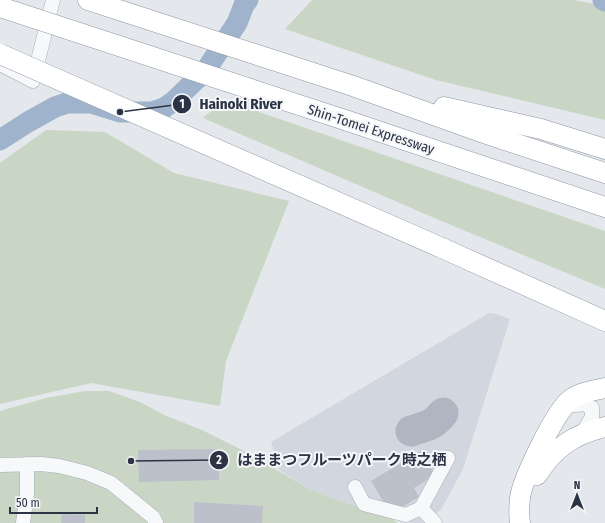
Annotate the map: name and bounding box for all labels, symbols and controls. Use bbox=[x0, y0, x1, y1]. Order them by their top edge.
callout: Hainoki River bbox=[172, 90, 291, 117]
text: Hainoki River bbox=[199, 95, 283, 113]
text: 1 bbox=[179, 97, 185, 111]
street label: Shin-Tomei Expressway bbox=[305, 101, 437, 158]
callout: はままつフルーツパーク時之栖 bbox=[209, 446, 455, 473]
text: はままつフルーツパーク時之栖 bbox=[237, 451, 447, 469]
text: 2 bbox=[215, 453, 222, 467]
north arrow bbox=[557, 475, 597, 515]
text: N bbox=[574, 479, 580, 492]
scale bar bbox=[10, 489, 97, 515]
text: 50 m bbox=[16, 496, 40, 510]

